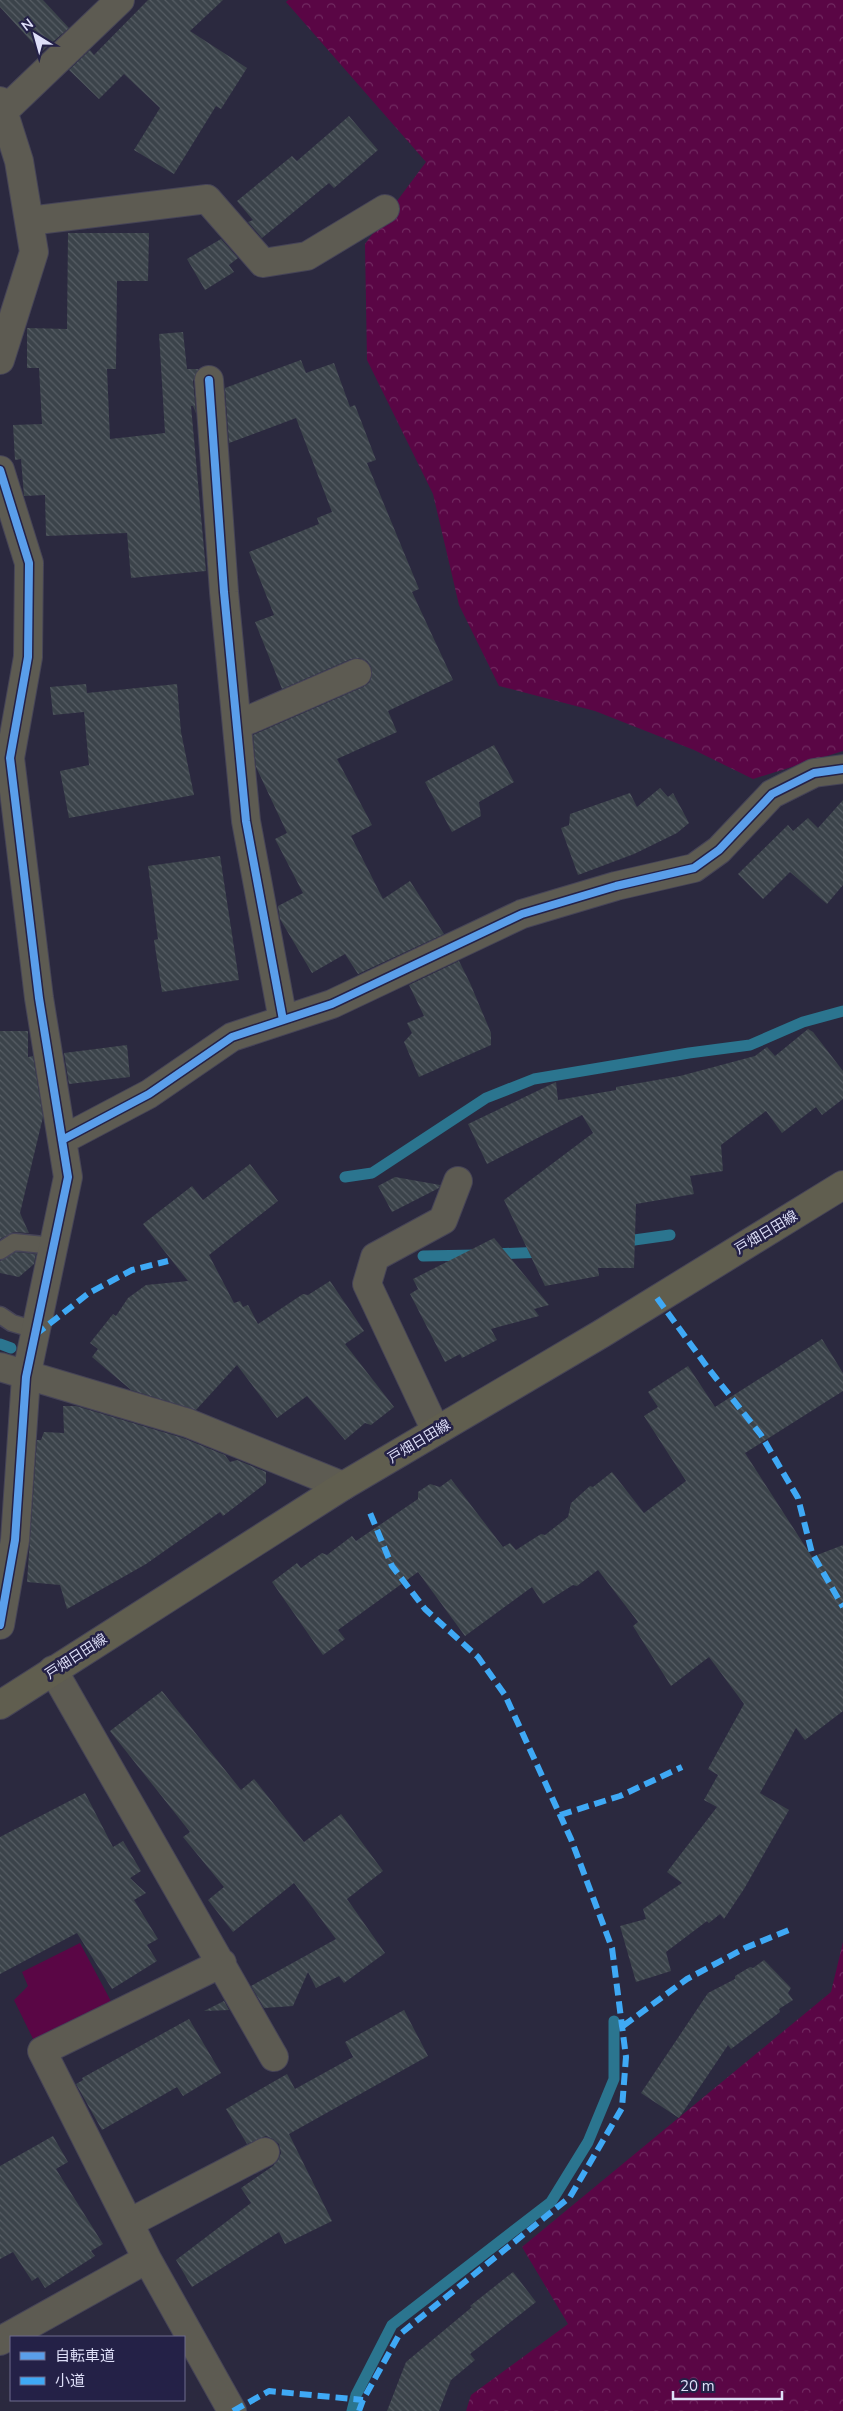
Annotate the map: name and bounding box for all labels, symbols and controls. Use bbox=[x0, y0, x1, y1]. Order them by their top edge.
north arrow bbox=[10, 10, 60, 60]
text: N bbox=[18, 14, 37, 36]
street label: 戸畑日田線 bbox=[731, 1206, 801, 1259]
street label: 戸畑日田線 bbox=[384, 1415, 454, 1468]
street label: 戸畑日田線 bbox=[42, 1629, 111, 1683]
legend bbox=[10, 2336, 185, 2401]
text: 自転車道 bbox=[55, 2346, 115, 2366]
scale bar bbox=[673, 2368, 782, 2400]
text: 小道 bbox=[55, 2371, 85, 2391]
text: 20 m bbox=[680, 2376, 715, 2396]

